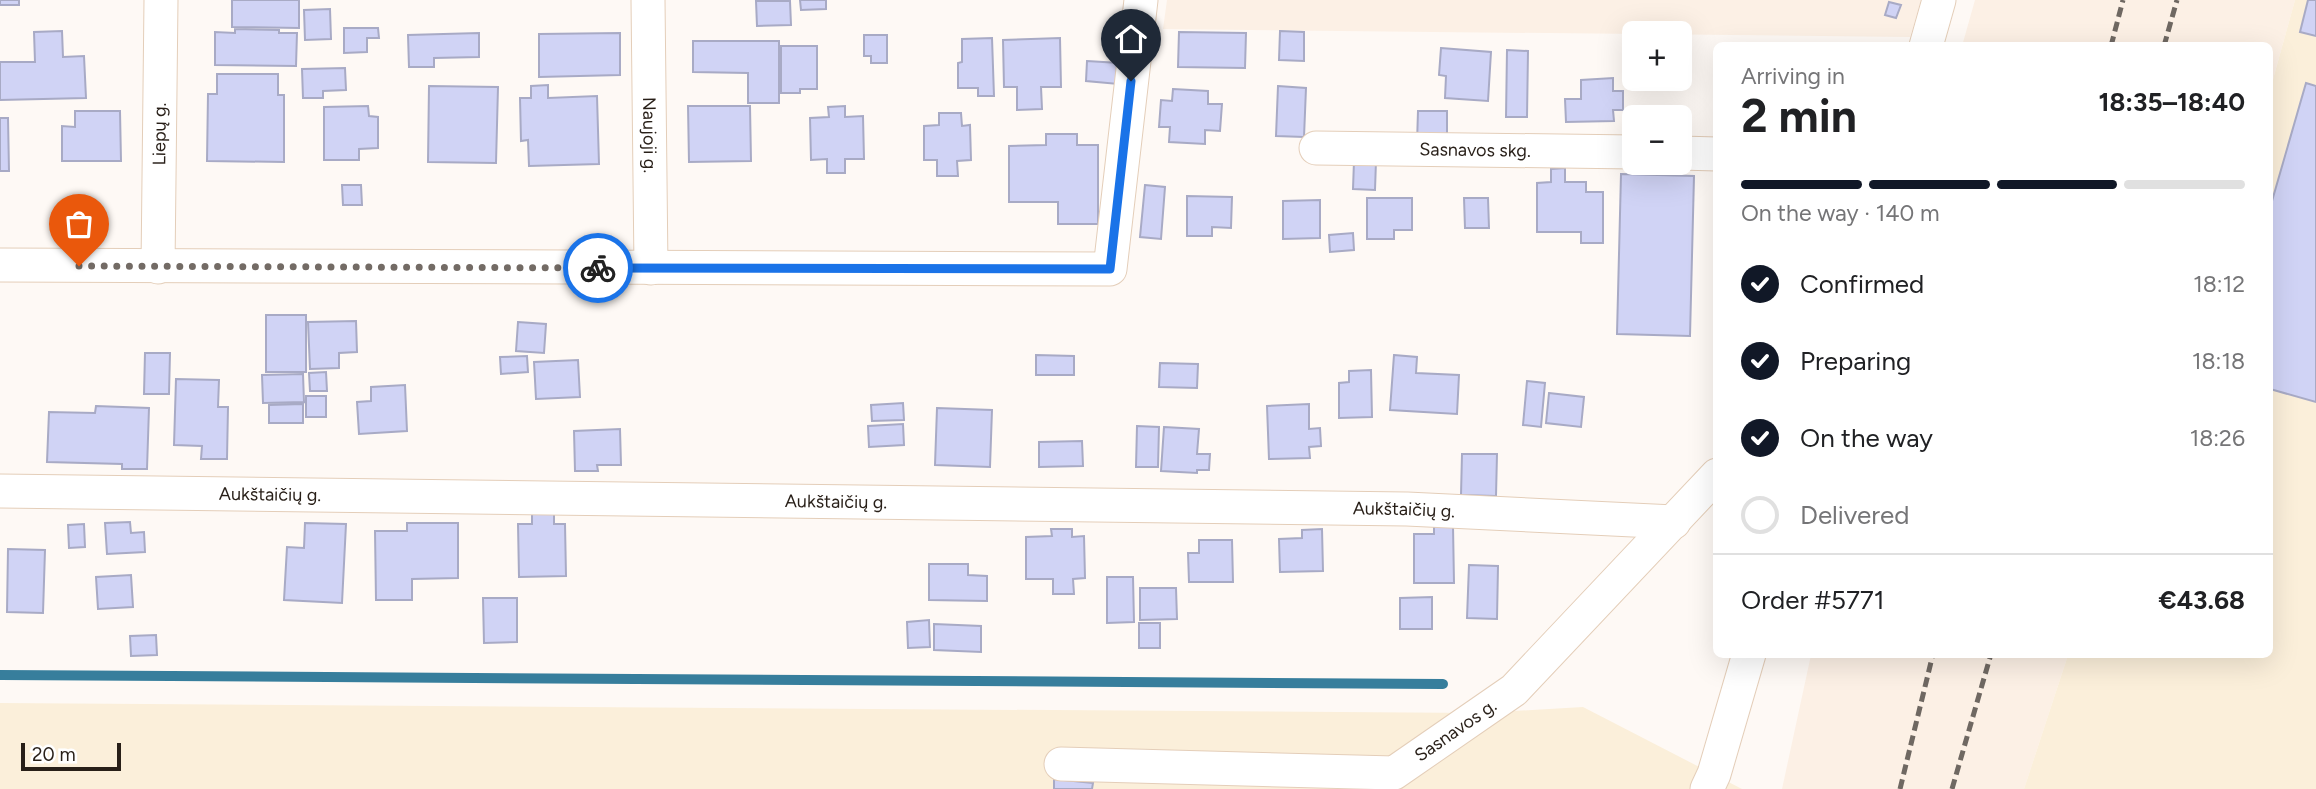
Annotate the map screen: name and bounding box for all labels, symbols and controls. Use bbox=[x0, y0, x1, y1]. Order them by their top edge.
pin bbox=[1101, 9, 1161, 81]
icon: home bbox=[1112, 20, 1150, 58]
map controls bbox=[1622, 21, 1692, 175]
button: + bbox=[1622, 21, 1692, 91]
text: Arriving in bbox=[1741, 62, 1845, 90]
text: 18:35–18:40 bbox=[2098, 86, 2245, 118]
text: 2 min bbox=[1741, 88, 1857, 144]
street label: Naujoji g. bbox=[638, 97, 661, 173]
street label: Liepų g. bbox=[148, 102, 171, 166]
button: − bbox=[1622, 105, 1692, 175]
street label: Sasnavos skg. bbox=[1419, 138, 1531, 162]
pin bbox=[49, 194, 109, 266]
text: On the way · 140 m bbox=[1741, 199, 1940, 227]
icon: bag bbox=[60, 205, 98, 243]
courier bbox=[563, 233, 633, 303]
icon: bike bbox=[579, 249, 617, 287]
icon: check bbox=[1741, 265, 1779, 303]
text: Confirmed bbox=[1800, 268, 1924, 300]
text: 18:12 bbox=[2193, 270, 2245, 298]
icon: check bbox=[1741, 342, 1779, 380]
text: Preparing bbox=[1800, 345, 1911, 377]
text: 18:18 bbox=[2192, 347, 2245, 375]
icon: check bbox=[1741, 419, 1779, 457]
text: On the way bbox=[1800, 422, 1933, 454]
text: 18:26 bbox=[2190, 424, 2245, 452]
street label: Aukštaičių g. bbox=[219, 483, 321, 506]
street label: Aukštaičių g. bbox=[785, 490, 887, 513]
street label: Aukštaičių g. bbox=[1353, 497, 1456, 522]
text: Delivered bbox=[1800, 499, 1909, 531]
text: Order #5771 bbox=[1741, 584, 1885, 616]
text: €43.68 bbox=[2159, 584, 2245, 616]
street label: Sasnavos g. bbox=[1410, 694, 1501, 766]
scale bar bbox=[21, 740, 121, 772]
text: 20 m bbox=[32, 743, 76, 766]

